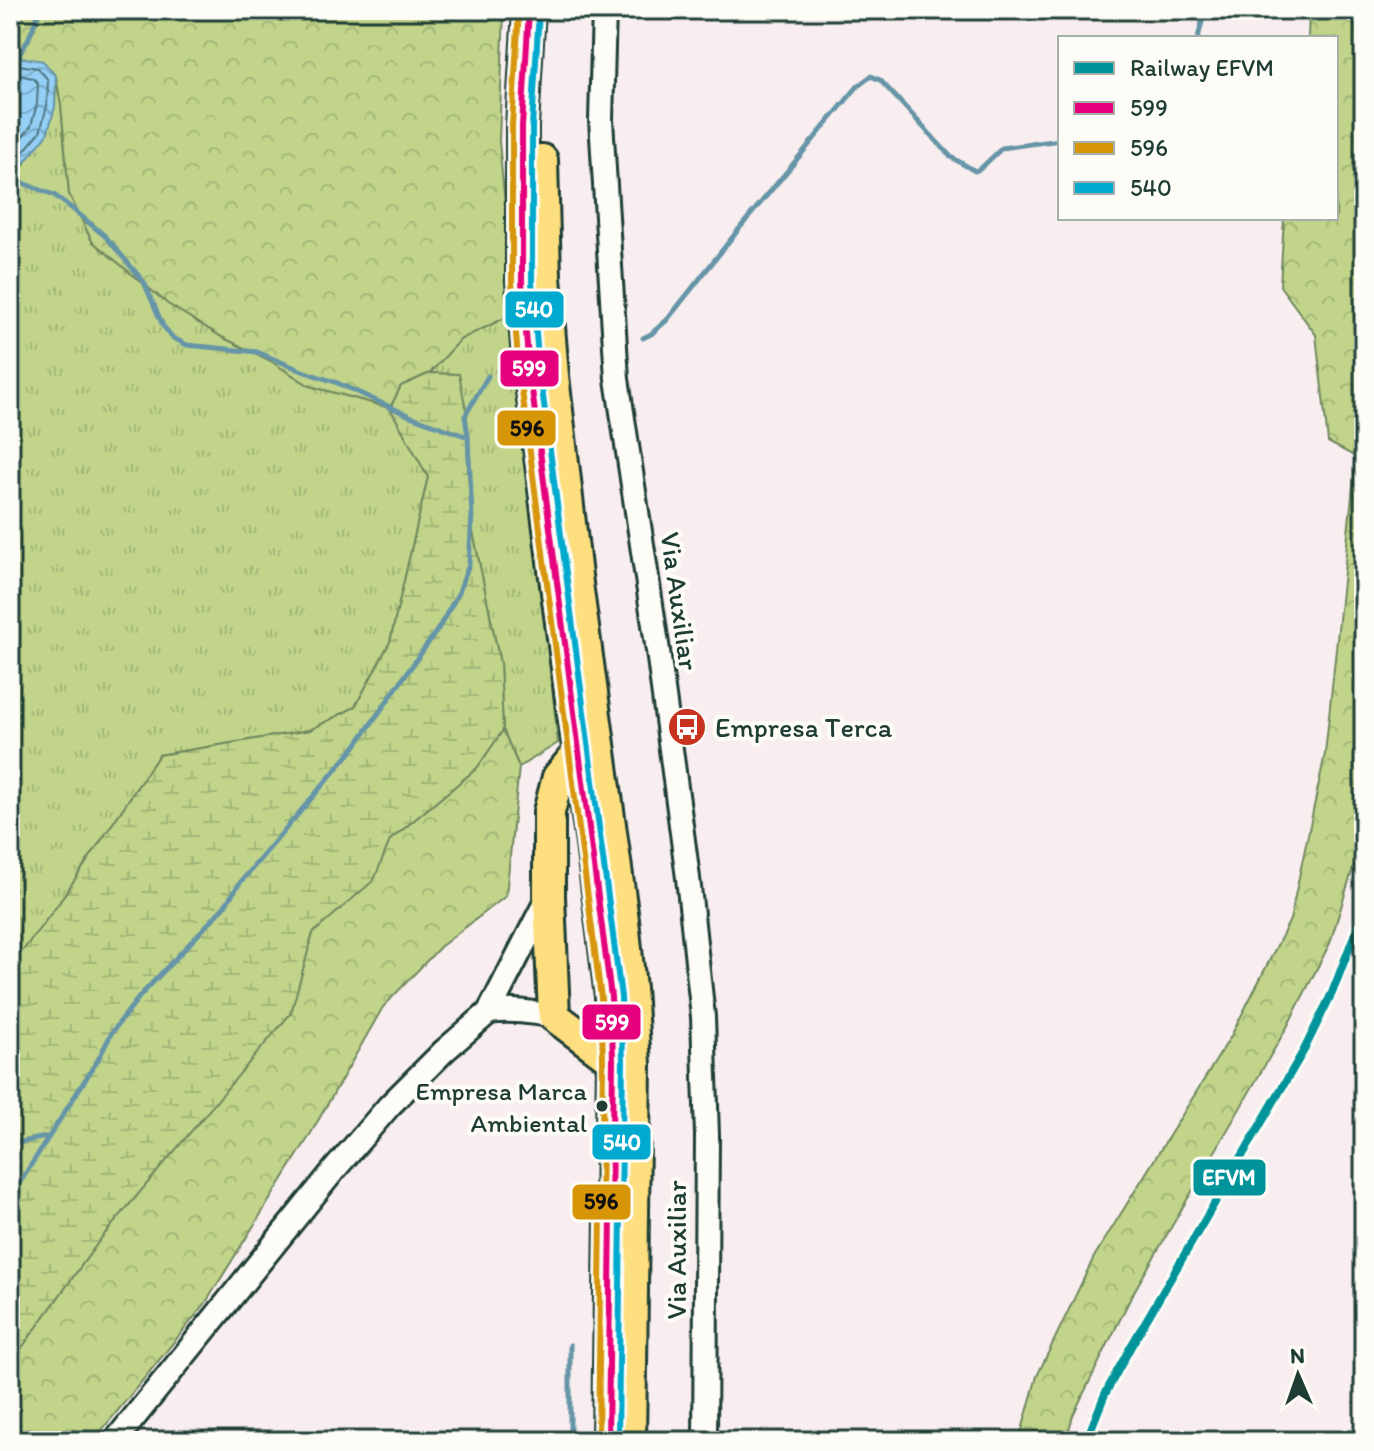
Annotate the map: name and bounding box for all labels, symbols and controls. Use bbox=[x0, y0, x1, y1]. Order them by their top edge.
legend bbox=[1058, 36, 1338, 220]
text: Railway EFVM bbox=[1130, 53, 1274, 82]
text: 599 bbox=[1130, 93, 1168, 122]
text: 596 bbox=[1130, 133, 1168, 162]
text: 540 bbox=[1130, 173, 1172, 202]
line badge: 540 bbox=[504, 290, 565, 329]
text: 540 bbox=[515, 296, 553, 323]
line badge: 599 bbox=[499, 349, 560, 388]
text: 599 bbox=[512, 355, 546, 382]
line badge: 596 bbox=[496, 409, 557, 447]
text: 596 bbox=[510, 415, 545, 442]
street label: Via Auxiliar bbox=[653, 530, 707, 672]
bus stop icon: Empresa Terca bbox=[666, 706, 708, 748]
place label: Empresa Terca bbox=[715, 710, 893, 744]
line badge: 599 bbox=[581, 1003, 642, 1041]
text: 599 bbox=[595, 1009, 629, 1036]
place label: Empresa Marca Ambiental bbox=[416, 1075, 587, 1139]
marker: Empresa Marca Ambiental bbox=[594, 1098, 610, 1114]
line badge: 540 bbox=[591, 1123, 652, 1161]
text: 540 bbox=[603, 1129, 641, 1156]
line badge: EFVM bbox=[1192, 1158, 1267, 1197]
text: EFVM bbox=[1202, 1164, 1256, 1191]
street label: Via Auxiliar bbox=[659, 1181, 693, 1320]
line badge: 596 bbox=[571, 1183, 632, 1221]
text: 596 bbox=[584, 1188, 619, 1215]
north arrow bbox=[1258, 1335, 1338, 1415]
text: N bbox=[1289, 1342, 1305, 1369]

